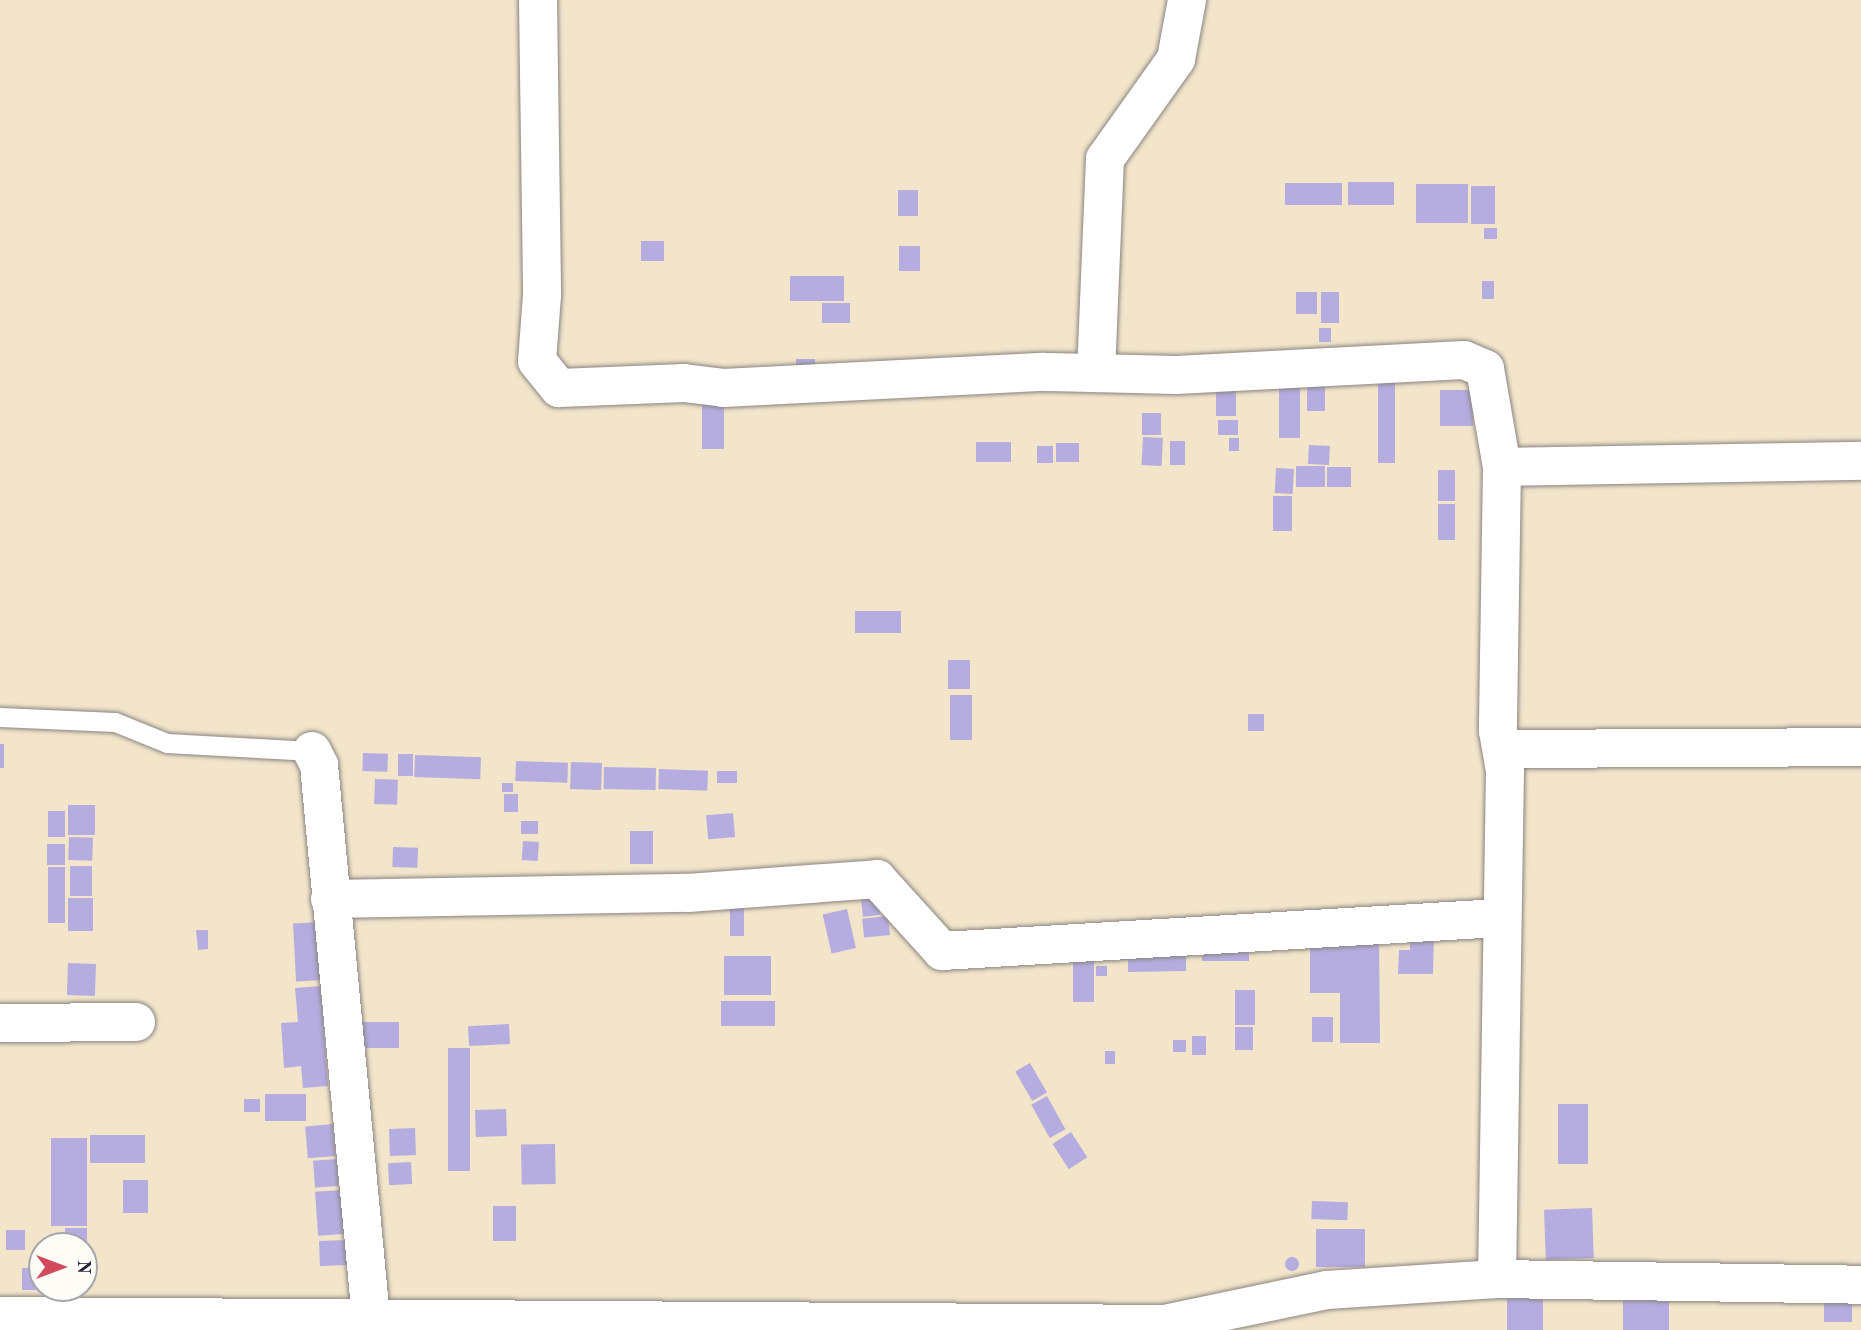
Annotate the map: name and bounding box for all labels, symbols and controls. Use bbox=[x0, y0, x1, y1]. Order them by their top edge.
north arrow bbox=[28, 1232, 98, 1302]
text: N bbox=[73, 1260, 92, 1274]

